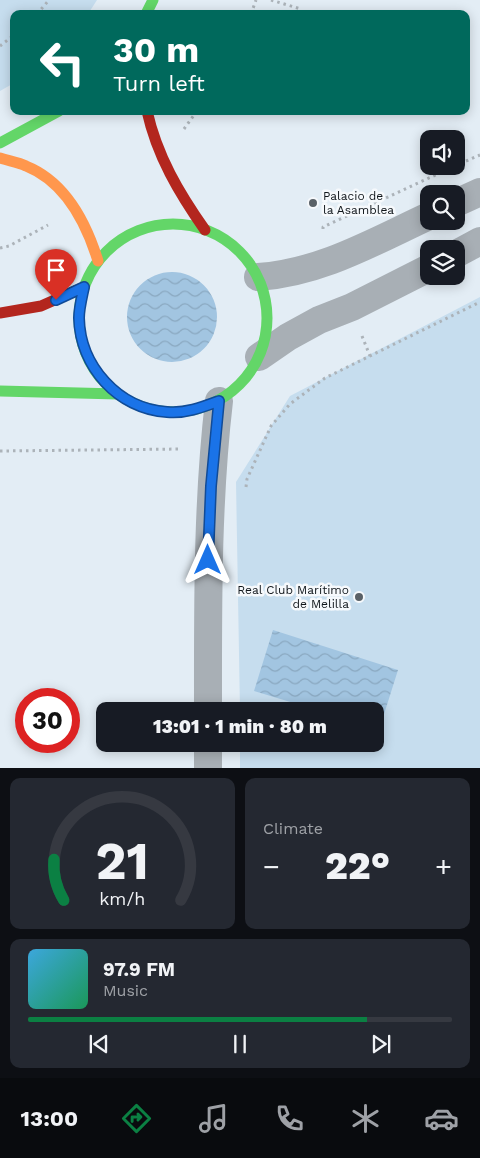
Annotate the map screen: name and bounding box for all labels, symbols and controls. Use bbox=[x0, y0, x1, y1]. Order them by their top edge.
text: 30 m bbox=[113, 29, 199, 71]
icon: left bbox=[30, 30, 95, 95]
text: Turn left bbox=[113, 71, 205, 96]
map controls bbox=[420, 130, 465, 285]
button: sound bbox=[420, 130, 465, 175]
button: search bbox=[420, 185, 465, 230]
place label: Palacio de la Asamblea bbox=[323, 189, 394, 217]
marker: Palacio de la Asamblea bbox=[307, 197, 319, 209]
button: layers bbox=[420, 240, 465, 285]
pin bbox=[35, 249, 77, 300]
icon: arrive bbox=[42, 256, 70, 284]
position arrow bbox=[181, 533, 233, 585]
place label: Real Club Marítimo de Melilla bbox=[237, 583, 349, 611]
marker: Real Club Marítimo de Melilla bbox=[353, 591, 365, 603]
speed limit sign: 30 bbox=[15, 688, 80, 753]
text: 13:01 · 1 min · 80 m bbox=[153, 715, 327, 738]
text: Climate bbox=[263, 819, 323, 838]
text: 21 bbox=[96, 831, 149, 892]
text: 22° bbox=[325, 844, 390, 888]
text: − bbox=[263, 850, 280, 883]
text: + bbox=[435, 850, 452, 883]
text: km/h bbox=[99, 888, 146, 909]
text: 97.9 FM bbox=[103, 958, 175, 981]
text: Music bbox=[103, 981, 148, 1000]
icon: previous bbox=[85, 1030, 113, 1058]
icon: pause bbox=[226, 1030, 254, 1058]
icon: next bbox=[367, 1030, 395, 1058]
icon: directions bbox=[119, 1101, 154, 1136]
icon: music bbox=[196, 1101, 231, 1136]
icon: phone bbox=[272, 1101, 307, 1136]
icon: climate bbox=[348, 1101, 383, 1136]
icon: car bbox=[424, 1101, 459, 1136]
text: 13:00 bbox=[21, 1106, 78, 1131]

